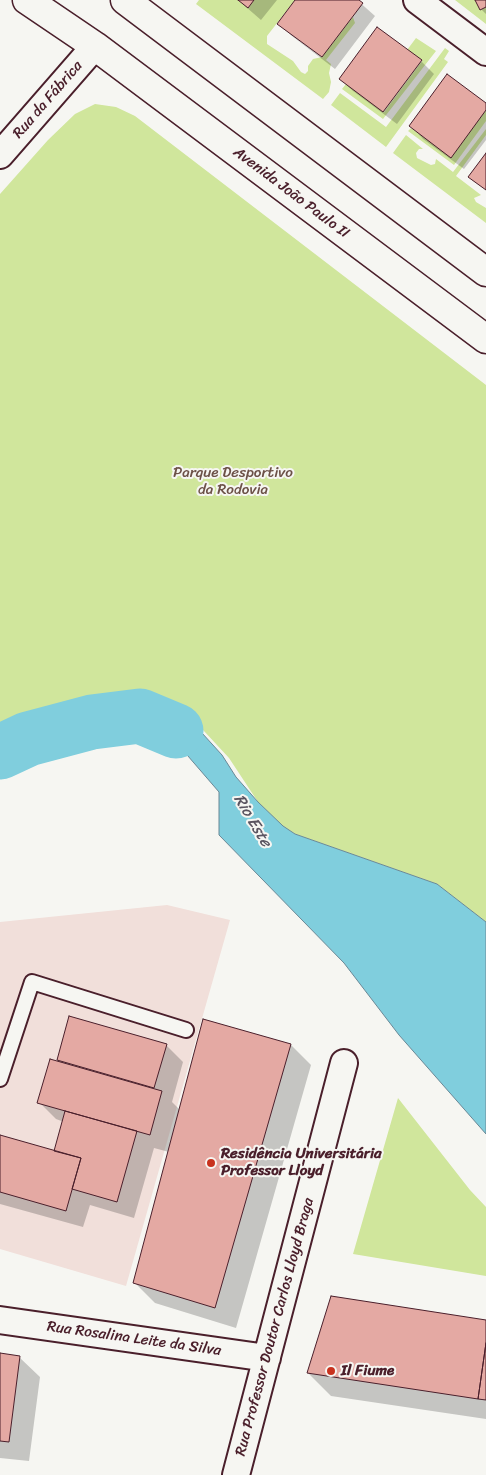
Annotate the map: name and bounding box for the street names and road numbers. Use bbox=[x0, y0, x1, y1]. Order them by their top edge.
street label: Rua da Fábrica bbox=[9, 57, 87, 143]
street label: Avenida João Paulo II bbox=[229, 143, 353, 243]
street label: Rua Professor Doutor Carlos Lloyd Braga bbox=[232, 1196, 318, 1458]
street label: Rua Rosalina Leite da Silva bbox=[46, 1318, 222, 1360]

